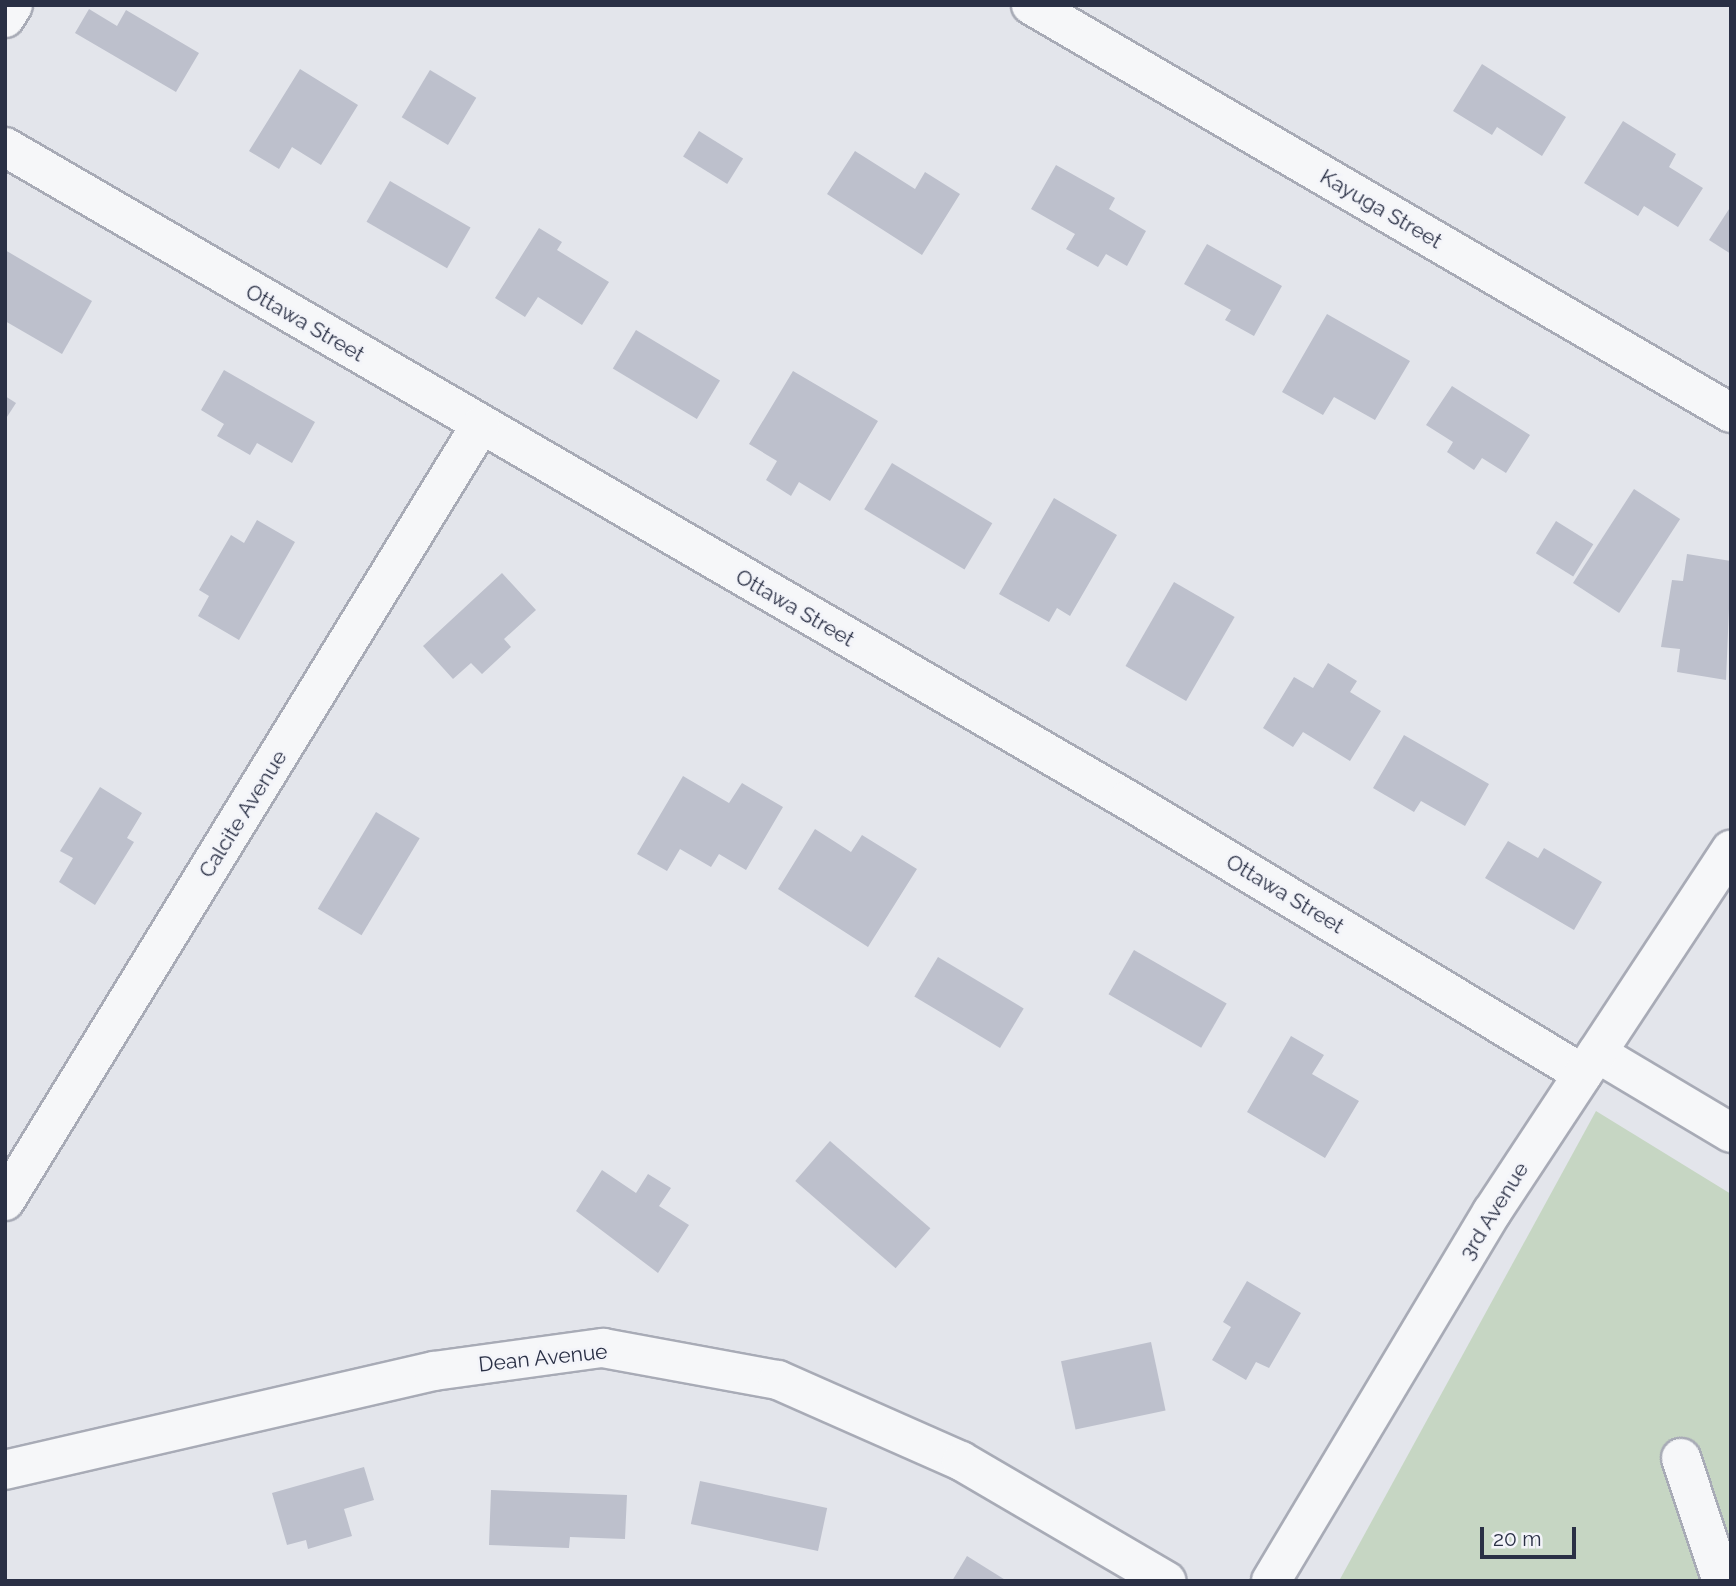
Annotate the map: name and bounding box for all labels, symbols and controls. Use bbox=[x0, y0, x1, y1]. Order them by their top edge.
street label: Kayuga Street bbox=[1316, 164, 1446, 254]
street label: Ottawa Street bbox=[241, 279, 369, 367]
street label: Ottawa Street bbox=[731, 564, 859, 652]
street label: Calcite Avenue bbox=[194, 745, 292, 883]
street label: Ottawa Street bbox=[1222, 849, 1348, 939]
street label: 3rd Avenue bbox=[1454, 1158, 1534, 1264]
street label: Dean Avenue bbox=[477, 1339, 609, 1377]
scale bar bbox=[1484, 1512, 1580, 1556]
text: 20 m bbox=[1493, 1526, 1541, 1551]

